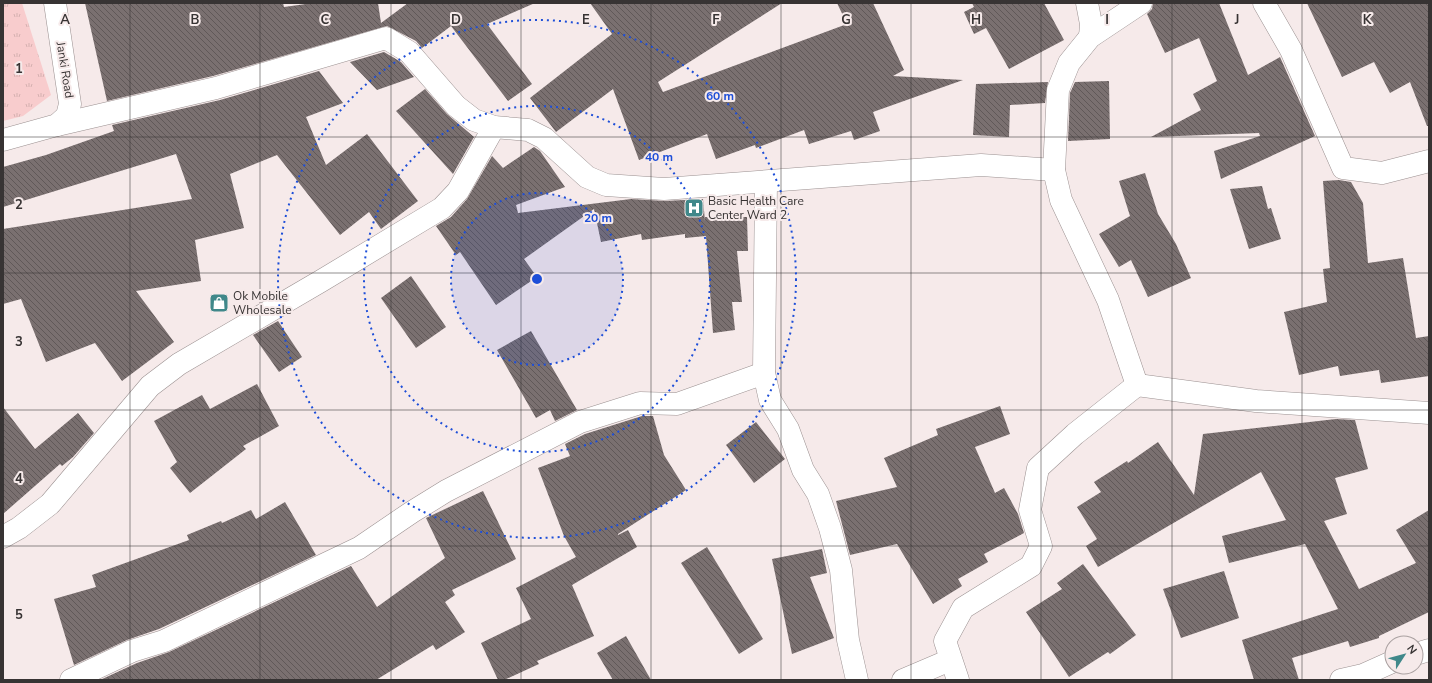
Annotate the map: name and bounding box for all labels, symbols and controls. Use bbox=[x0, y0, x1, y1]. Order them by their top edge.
text: A bbox=[60, 11, 70, 29]
text: B bbox=[191, 11, 200, 29]
text: C bbox=[321, 11, 330, 29]
text: D bbox=[451, 11, 461, 29]
text: E bbox=[582, 11, 590, 29]
text: F bbox=[712, 11, 720, 29]
text: G bbox=[841, 11, 851, 29]
text: H bbox=[971, 11, 981, 29]
text: I bbox=[1105, 11, 1109, 29]
text: J bbox=[1234, 11, 1239, 29]
text: K bbox=[1363, 11, 1372, 29]
street label: Janki Road bbox=[52, 40, 77, 99]
text: 1 bbox=[15, 60, 23, 78]
text: 60 m bbox=[706, 88, 734, 104]
text: 40 m bbox=[645, 149, 673, 165]
place label: Basic Health Care Center Ward 2 bbox=[708, 193, 804, 223]
text: 2 bbox=[15, 196, 23, 214]
hospital icon: Basic Health Care Center Ward 2 bbox=[683, 197, 705, 219]
text: 20 m bbox=[584, 210, 612, 226]
centre of rings bbox=[530, 272, 544, 286]
place label: Ok Mobile Wholesale bbox=[233, 288, 292, 318]
shop icon: Ok Mobile Wholesale bbox=[208, 292, 230, 314]
text: 3 bbox=[15, 333, 23, 351]
text: 4 bbox=[15, 470, 23, 488]
text: 5 bbox=[15, 606, 23, 624]
north arrow bbox=[1384, 635, 1424, 675]
text: N bbox=[1403, 642, 1420, 657]

